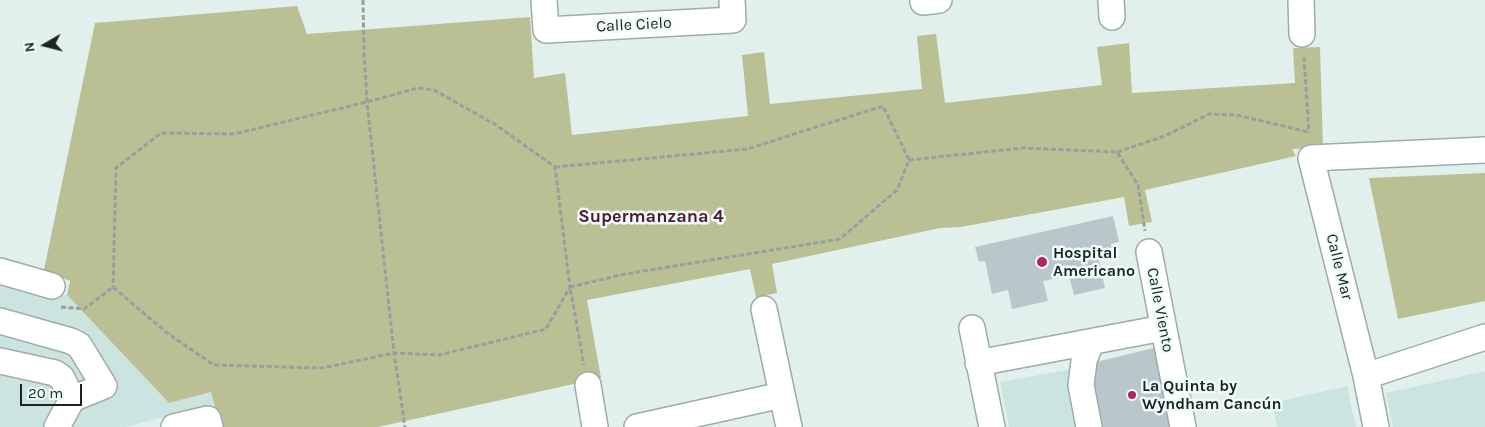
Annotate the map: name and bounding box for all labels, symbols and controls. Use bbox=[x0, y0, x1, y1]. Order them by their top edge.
street label: Calle Cielo bbox=[596, 13, 672, 37]
north arrow bbox=[20, 20, 70, 70]
text: N bbox=[21, 41, 39, 53]
district label: Supermanzana 4 bbox=[578, 206, 724, 228]
street label: Calle Mar bbox=[1321, 232, 1357, 302]
place label: Hospital Americano bbox=[1053, 243, 1135, 281]
marker: Hospital Americano bbox=[1035, 255, 1049, 269]
street label: Calle Viento bbox=[1142, 266, 1178, 354]
scale bar bbox=[22, 374, 85, 406]
place label: La Quinta by Wyndham Cancún bbox=[1142, 376, 1281, 414]
text: 20 m bbox=[28, 384, 63, 402]
marker: La Quinta by Wyndham Cancún bbox=[1126, 389, 1138, 401]

